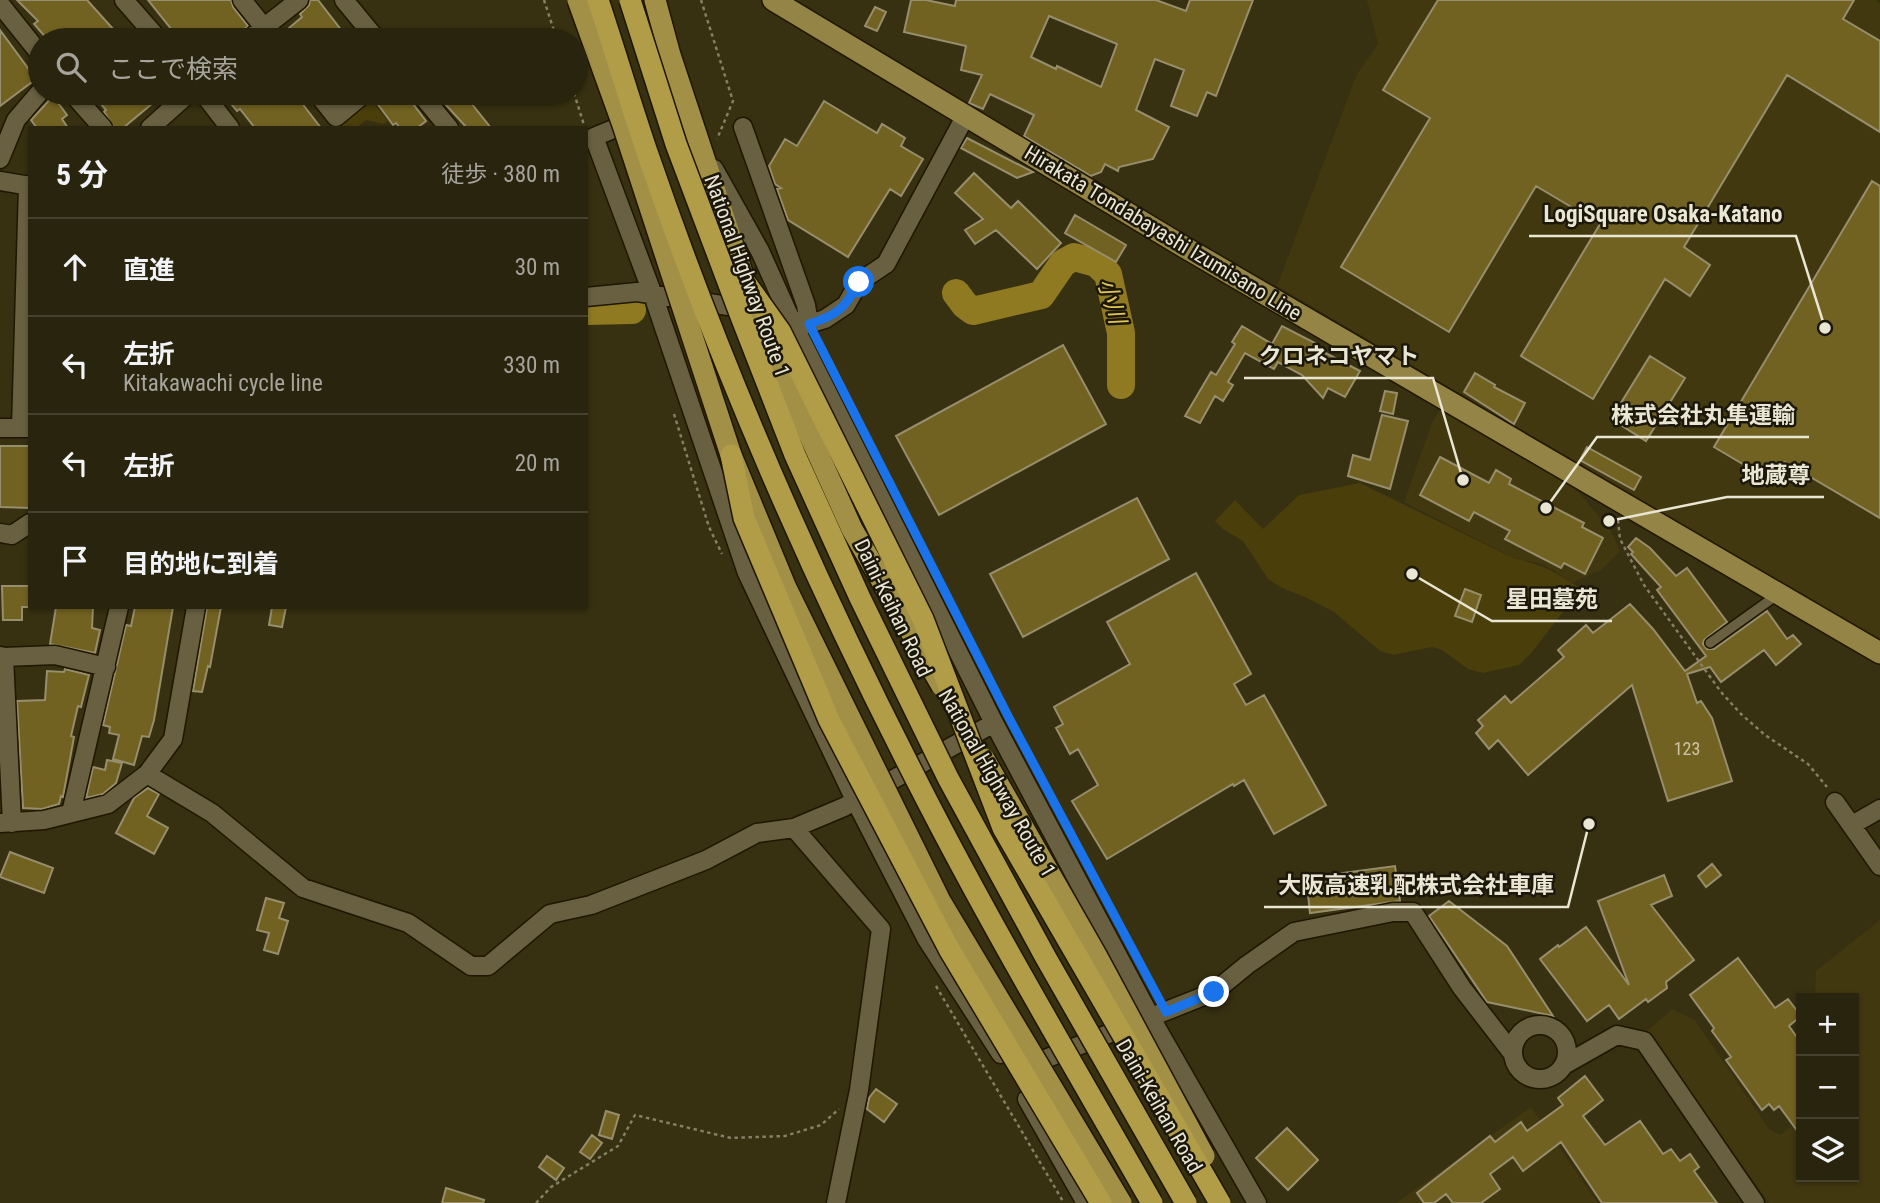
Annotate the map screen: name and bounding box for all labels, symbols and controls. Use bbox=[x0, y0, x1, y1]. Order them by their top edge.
search box bbox=[28, 28, 588, 105]
icon: search bbox=[52, 48, 90, 86]
text: ここで検索 bbox=[108, 54, 238, 84]
street label: Hirakata Tondabayashi Izumisano Line bbox=[1020, 141, 1306, 325]
text: 5 分 bbox=[56, 157, 108, 192]
text: 徒歩 · 380 m bbox=[441, 161, 560, 188]
street label: National Highway Route 1 bbox=[699, 172, 795, 380]
callout: LogiSquare Osaka-Katano bbox=[1529, 192, 1796, 236]
text: LogiSquare Osaka-Katano bbox=[1543, 201, 1783, 228]
icon: ahead bbox=[56, 248, 94, 286]
text: 30 m bbox=[515, 254, 560, 281]
text: 直進 bbox=[123, 255, 175, 285]
route start bbox=[843, 266, 874, 297]
water label: 小川 bbox=[1092, 275, 1132, 330]
callout: クロネコヤマト bbox=[1244, 334, 1433, 378]
text: 左折 bbox=[123, 339, 175, 369]
text: クロネコヤマト bbox=[1259, 343, 1419, 370]
icon: left bbox=[56, 346, 94, 384]
text: 330 m bbox=[503, 352, 560, 379]
text: Kitakawachi cycle line bbox=[123, 370, 323, 397]
callout: 株式会社丸隼運輸 bbox=[1597, 393, 1809, 437]
text: 株式会社丸隼運輸 bbox=[1611, 402, 1795, 429]
icon: left bbox=[56, 444, 94, 482]
text: 20 m bbox=[515, 450, 560, 477]
text: 左折 bbox=[123, 451, 175, 481]
callout: 地蔵尊 bbox=[1727, 453, 1824, 497]
text: 地蔵尊 bbox=[1742, 462, 1811, 489]
street label: Daini-Keihan Road bbox=[849, 535, 937, 681]
icon: arrive bbox=[56, 542, 94, 580]
text: 目的地に到着 bbox=[123, 549, 279, 579]
callout: 星田墓苑 bbox=[1492, 577, 1612, 621]
text: 星田墓苑 bbox=[1506, 586, 1598, 613]
street label: National Highway Route 1 bbox=[933, 685, 1061, 881]
house number: 123 bbox=[1674, 738, 1700, 759]
callout: 大阪高速乳配株式会社車庫 bbox=[1264, 863, 1568, 907]
text: 大阪高速乳配株式会社車庫 bbox=[1278, 872, 1554, 899]
route end bbox=[1198, 976, 1229, 1007]
map controls bbox=[1796, 993, 1859, 1182]
button: + bbox=[1796, 993, 1859, 1056]
street label: Daini-Keihan Road bbox=[1111, 1035, 1207, 1177]
button: − bbox=[1796, 1056, 1859, 1119]
button: layers bbox=[1796, 1119, 1859, 1182]

